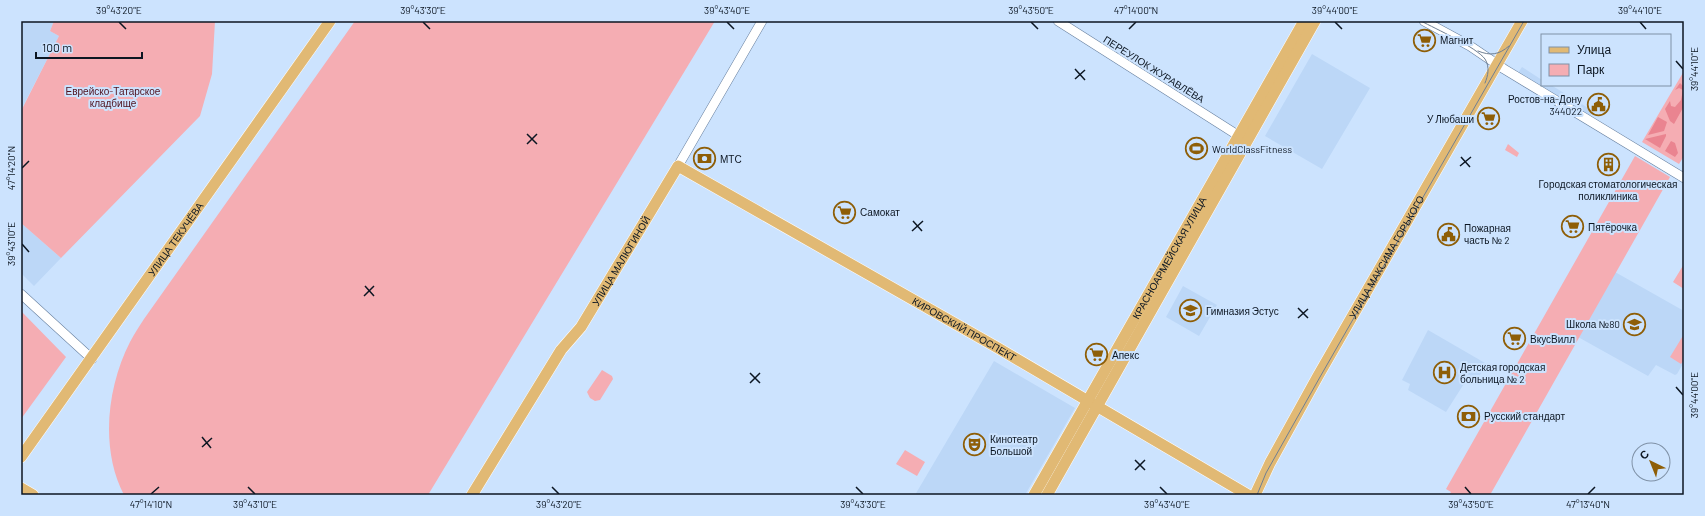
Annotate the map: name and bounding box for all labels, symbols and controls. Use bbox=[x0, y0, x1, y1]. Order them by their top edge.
text: 39°43'20"E bbox=[96, 4, 142, 16]
text: 39°43'30"E bbox=[400, 4, 446, 16]
text: 39°43'40"E bbox=[704, 4, 750, 16]
text: 39°43'50"E bbox=[1008, 4, 1054, 16]
text: 47°14'00"N bbox=[1114, 4, 1158, 16]
text: 39°44'00"E bbox=[1312, 4, 1358, 16]
text: 39°44'10"E bbox=[1618, 4, 1662, 16]
supermarket icon: Магнит bbox=[1412, 27, 1438, 53]
street label: ПЕРЕУЛОК ЖУРАВЛЁВА bbox=[1101, 33, 1207, 105]
scale bar bbox=[36, 34, 142, 60]
place label: Магнит bbox=[1440, 34, 1474, 46]
legend bbox=[1541, 34, 1671, 86]
text: 100 m bbox=[42, 40, 72, 54]
text: Улица bbox=[1577, 42, 1611, 57]
text: 39°44'10"E bbox=[1688, 47, 1700, 91]
text: Парк bbox=[1577, 62, 1605, 77]
park label: Еврейско-Татарское кладбище bbox=[66, 85, 161, 109]
public building icon: Ростов-на-Дону 344022 bbox=[1585, 92, 1611, 118]
place label: Ростов-на-Дону 344022 bbox=[1508, 93, 1582, 117]
supermarket icon: У Любаши bbox=[1476, 106, 1502, 132]
place label: У Любаши bbox=[1427, 113, 1474, 125]
sports icon: WorldClassFitness bbox=[1183, 136, 1209, 162]
place label: WorldClassFitness bbox=[1212, 143, 1292, 155]
text: 47°14'20"N bbox=[5, 146, 17, 190]
bank icon: МТС bbox=[692, 146, 718, 172]
building icon: Городская стоматологическая поликлиника bbox=[1595, 151, 1621, 177]
place label: МТС bbox=[720, 153, 742, 165]
place label: Городская стоматологическая поликлиника bbox=[1539, 178, 1677, 202]
street label: УЛИЦА МАКСИМА ГОРЬКОГО bbox=[1346, 193, 1427, 321]
street label: КРАСНОАРМЕЙСКАЯ УЛИЦА bbox=[1130, 194, 1209, 321]
supermarket icon: Самокат bbox=[831, 199, 857, 225]
street label: УЛИЦА ТЕКУЧЁВА bbox=[145, 200, 206, 278]
place label: Самокат bbox=[860, 206, 900, 218]
street label: УЛИЦА МАЛЮГИНОЙ bbox=[589, 214, 653, 308]
supermarket icon: Пятёрочка bbox=[1560, 214, 1586, 240]
public building icon: Пожарная часть № 2 bbox=[1436, 221, 1462, 247]
place label: Пятёрочка bbox=[1588, 221, 1637, 233]
text: 39°43'10"E bbox=[5, 222, 17, 266]
place label: Пожарная часть № 2 bbox=[1464, 222, 1511, 246]
street label: КИРОВСКИЙ ПРОСПЕКТ bbox=[910, 295, 1018, 363]
school or university icon: Гимназия Эстус bbox=[1178, 298, 1204, 324]
place label: Гимназия Эстус bbox=[1206, 305, 1279, 317]
school or university icon: Школа №80 bbox=[1622, 311, 1648, 337]
place label: Школа №80 bbox=[1566, 318, 1620, 330]
supermarket icon: ВкусВилл bbox=[1501, 326, 1527, 352]
place label: ВкусВилл bbox=[1530, 333, 1575, 345]
supermarket icon: Апекс bbox=[1084, 342, 1110, 368]
place label: Апекс bbox=[1112, 349, 1139, 361]
hospital icon: Детская городская больница № 2 bbox=[1431, 360, 1457, 386]
place label: Детская городская больница № 2 bbox=[1460, 361, 1545, 385]
text: 39°44'00"E bbox=[1688, 372, 1700, 418]
bank icon: Русский стандарт bbox=[1456, 403, 1482, 429]
place label: Русский стандарт bbox=[1484, 410, 1565, 422]
theatre icon: Кинотеатр Большой bbox=[962, 432, 988, 458]
place label: Кинотеатр Большой bbox=[990, 433, 1038, 457]
north arrow bbox=[1631, 442, 1671, 482]
text: С bbox=[1636, 447, 1651, 462]
text: 47°14'10"N bbox=[130, 498, 172, 510]
text: 39°43'10"E bbox=[233, 498, 277, 510]
text: 39°43'20"E bbox=[536, 498, 582, 510]
text: 39°43'30"E bbox=[840, 498, 886, 510]
text: 39°43'40"E bbox=[1144, 498, 1190, 510]
text: 39°43'50"E bbox=[1448, 498, 1494, 510]
text: 47°13'40"N bbox=[1566, 498, 1610, 510]

